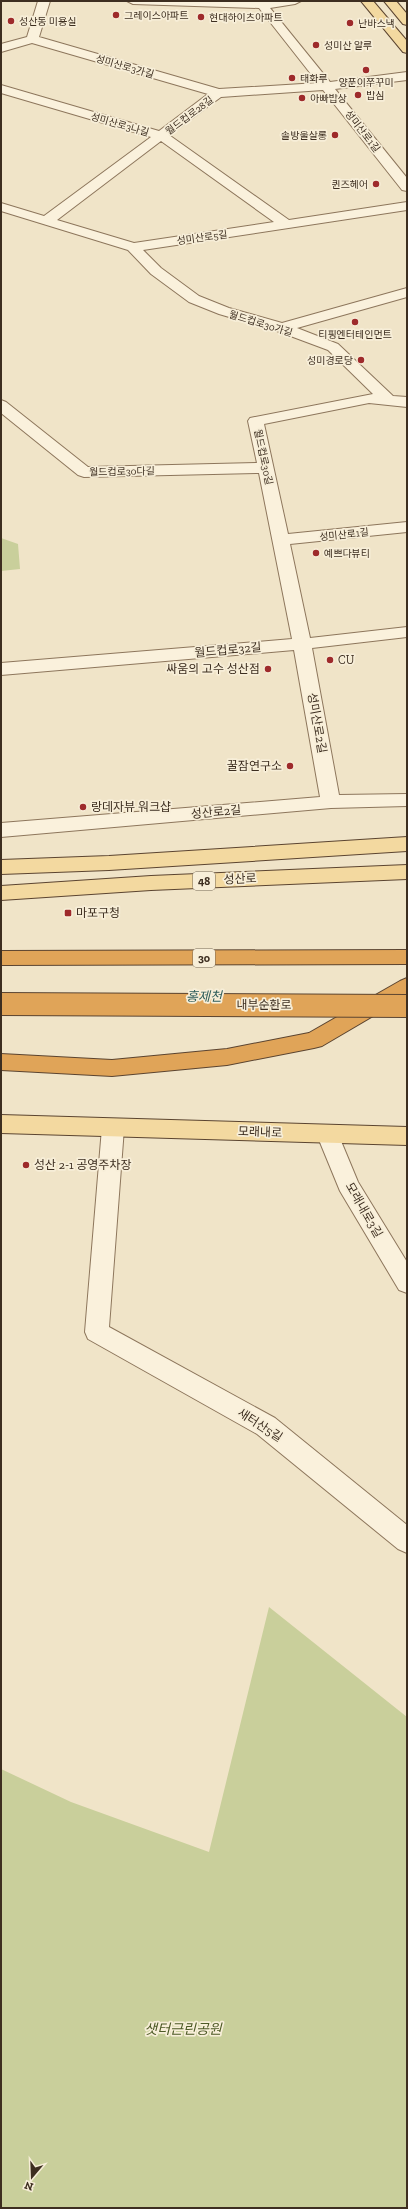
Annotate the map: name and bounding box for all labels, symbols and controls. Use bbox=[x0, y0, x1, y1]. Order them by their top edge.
marker: 그레이스아파트 bbox=[111, 10, 121, 20]
place label: 그레이스아파트 bbox=[124, 10, 188, 22]
marker: 현대하이츠아파트 bbox=[196, 12, 206, 22]
place label: 현대하이츠아파트 bbox=[209, 12, 283, 24]
marker: 성산동 미용실 bbox=[6, 16, 16, 26]
place label: 성산동 미용실 bbox=[19, 16, 76, 28]
marker: 난바스낵 bbox=[345, 18, 355, 28]
place label: 난바스낵 bbox=[358, 18, 395, 30]
marker: 성미산 알루 bbox=[311, 40, 321, 50]
place label: 성미산 알루 bbox=[324, 40, 372, 52]
street label: 성미산로3가길 bbox=[94, 53, 155, 81]
marker: 양푼이쭈꾸미 bbox=[361, 65, 371, 75]
marker: 태화루 bbox=[287, 73, 297, 83]
place label: 태화루 bbox=[300, 73, 328, 85]
place label: 양푼이쭈꾸미 bbox=[338, 77, 394, 89]
marker: 밥심 bbox=[353, 90, 363, 100]
place label: 밥심 bbox=[366, 90, 384, 102]
marker: 아빠밥상 bbox=[297, 93, 307, 103]
place label: 아빠밥상 bbox=[310, 93, 347, 105]
street label: 월드컵로28길 bbox=[163, 94, 216, 138]
street label: 성미산로1길 bbox=[342, 108, 382, 155]
street label: 성미산로3나길 bbox=[89, 111, 150, 139]
place label: 솔방울살롱 bbox=[281, 130, 327, 142]
marker: 솔방울살롱 bbox=[330, 130, 340, 140]
place label: 퀸즈헤어 bbox=[331, 179, 368, 191]
marker: 퀸즈헤어 bbox=[371, 179, 381, 189]
street label: 성미산로5길 bbox=[176, 228, 228, 247]
street label: 월드컵로30가길 bbox=[227, 309, 294, 339]
marker: 티핑엔터테인먼트 bbox=[350, 317, 360, 327]
place label: 티핑엔터테인먼트 bbox=[318, 329, 392, 341]
place label: 성미경로당 bbox=[307, 355, 353, 367]
marker: 성미경로당 bbox=[356, 355, 366, 365]
street label: 월드컵로30길 bbox=[251, 428, 275, 486]
street label: 월드컵로30다길 bbox=[89, 465, 155, 479]
street label: 성미산로1길 bbox=[319, 526, 370, 544]
marker: 예쁘다뷰티 bbox=[311, 548, 321, 558]
place label: 예쁘다뷰티 bbox=[324, 548, 370, 560]
street label: 월드컵로32길 bbox=[194, 640, 262, 660]
place label: CU bbox=[338, 653, 355, 667]
marker: CU bbox=[325, 655, 335, 665]
place label: 싸움의 고수 성산점 bbox=[166, 662, 260, 676]
marker: 싸움의 고수 성산점 bbox=[263, 664, 273, 674]
street label: 성미산로2길 bbox=[305, 692, 329, 754]
place label: 꿀잠연구소 bbox=[227, 759, 282, 773]
marker: 꿀잠연구소 bbox=[285, 761, 295, 771]
place label: 랑데자뷰 워크샵 bbox=[91, 800, 171, 814]
marker: 랑데자뷰 워크샵 bbox=[78, 802, 88, 812]
street label: 성산로2길 bbox=[190, 803, 242, 821]
street label: 성산로 bbox=[223, 871, 257, 887]
road number: 48 bbox=[193, 872, 215, 890]
place label: 마포구청 bbox=[76, 906, 120, 920]
marker: 마포구청 bbox=[63, 908, 73, 918]
road number: 30 bbox=[193, 949, 215, 967]
water label: 홍제천 bbox=[186, 989, 223, 1004]
street label: 내부순환로 bbox=[236, 998, 292, 1012]
street label: 모래내로 bbox=[238, 1124, 282, 1140]
place label: 성산 2-1 공영주차장 bbox=[34, 1158, 131, 1172]
marker: 성산 2-1 공영주차장 bbox=[21, 1160, 31, 1170]
street label: 모래내로3길 bbox=[343, 1180, 385, 1240]
street label: 새터산5길 bbox=[235, 1405, 285, 1445]
park label: 샛터근린공원 bbox=[144, 2021, 223, 2038]
north arrow bbox=[12, 2157, 52, 2197]
text: N bbox=[22, 2178, 35, 2193]

